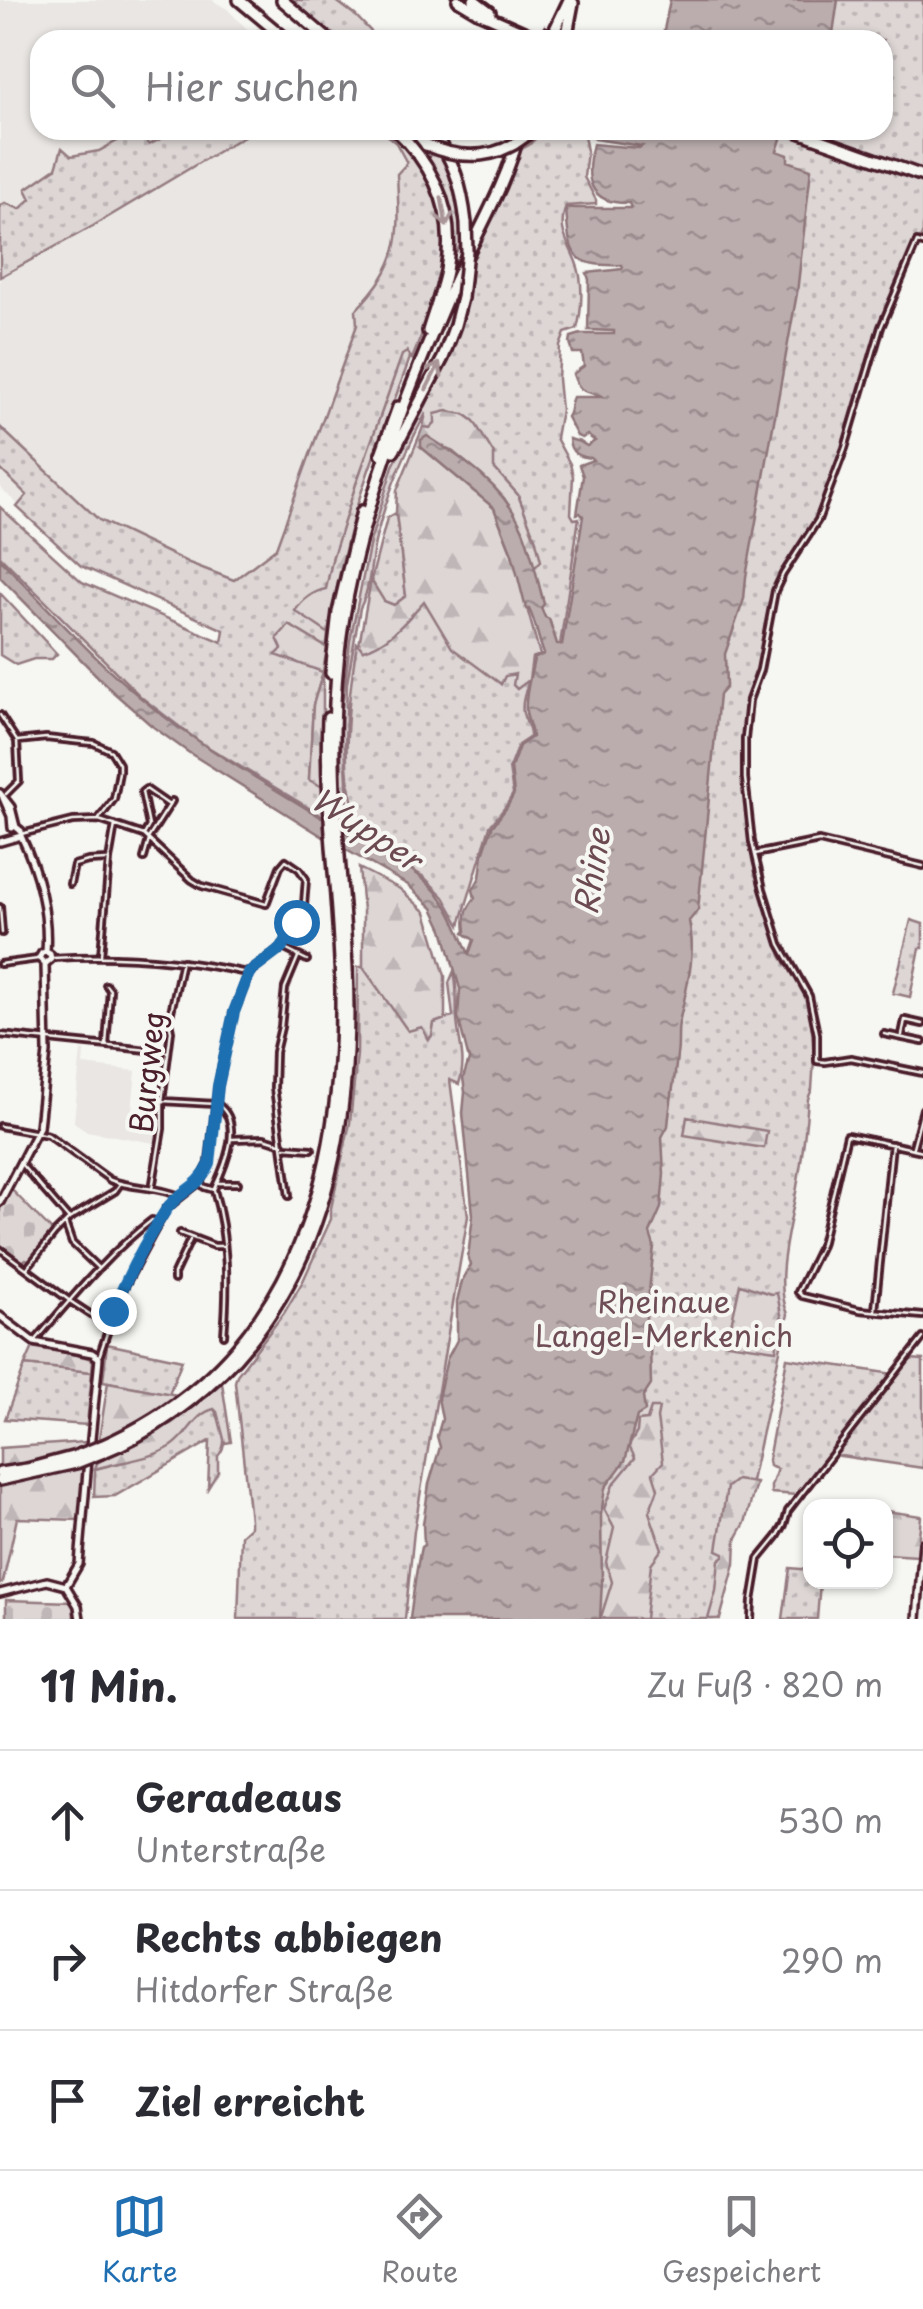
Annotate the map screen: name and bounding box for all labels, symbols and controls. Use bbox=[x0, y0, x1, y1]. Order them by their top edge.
search box bbox=[30, 30, 893, 140]
text: Hier suchen bbox=[145, 57, 359, 114]
icon: search bbox=[65, 58, 120, 113]
one-way arrow bbox=[435, 195, 454, 228]
one-way arrow bbox=[424, 362, 443, 392]
water label: Wupper bbox=[302, 774, 435, 884]
water label: Rhine bbox=[561, 823, 622, 918]
route start bbox=[274, 900, 320, 946]
street label: Burgweg bbox=[117, 1009, 175, 1135]
park label: Rheinaue Langel-Merkenich bbox=[535, 1278, 793, 1357]
route end bbox=[91, 1289, 137, 1335]
map controls bbox=[803, 1499, 893, 1589]
button: locate bbox=[803, 1499, 893, 1589]
text: 11 Min. bbox=[40, 1653, 178, 1716]
text: Zu Fuß · 820 m bbox=[647, 1660, 883, 1708]
text: Geradeaus bbox=[135, 1768, 342, 1825]
icon: ahead bbox=[40, 1793, 95, 1848]
text: 530 m bbox=[777, 1796, 883, 1844]
text: Unterstraße bbox=[135, 1825, 326, 1873]
text: Rechts abbiegen bbox=[135, 1908, 443, 1965]
icon: right bbox=[40, 1933, 95, 1988]
text: 290 m bbox=[781, 1936, 883, 1984]
text: Hitdorfer Straße bbox=[135, 1965, 393, 2013]
text: Ziel erreicht bbox=[135, 2072, 365, 2129]
icon: arrive bbox=[40, 2073, 95, 2128]
tab: Karte bbox=[102, 2189, 178, 2292]
tab: Route bbox=[381, 2189, 458, 2292]
tab: Gespeichert bbox=[662, 2189, 821, 2292]

